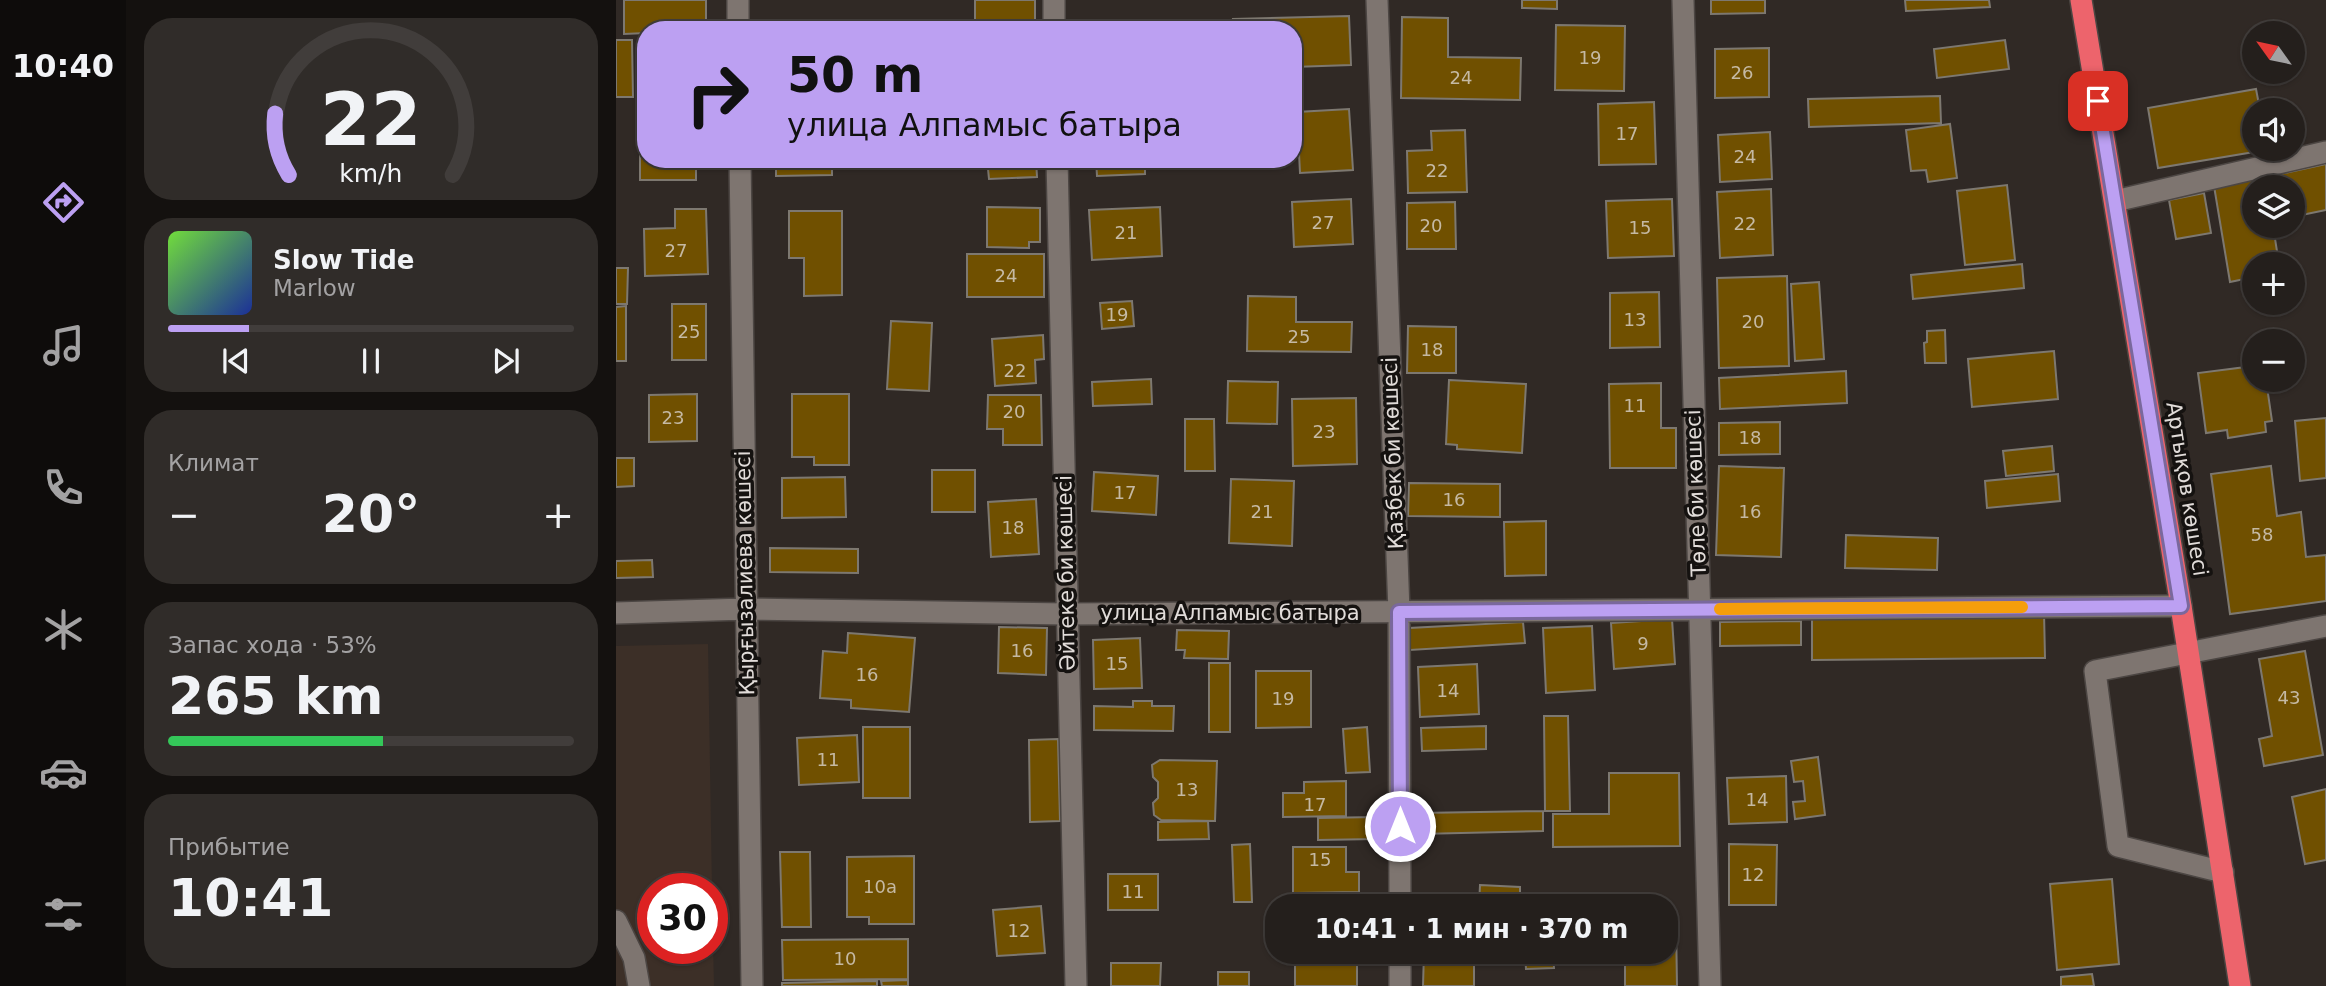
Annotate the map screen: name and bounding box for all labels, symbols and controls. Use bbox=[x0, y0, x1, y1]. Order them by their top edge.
north arrow bbox=[2242, 21, 2305, 84]
map controls bbox=[2242, 21, 2305, 392]
text: 10:40 bbox=[12, 47, 114, 85]
text: 50 m bbox=[787, 47, 923, 104]
house number: 19 bbox=[1579, 47, 1601, 68]
icon: right bbox=[672, 49, 763, 140]
house number: 26 bbox=[1731, 62, 1753, 83]
house number: 24 bbox=[1450, 67, 1472, 88]
pin bbox=[2068, 71, 2128, 131]
text: 22 bbox=[320, 77, 422, 162]
icon: arrive bbox=[2079, 82, 2117, 120]
button: sound bbox=[2242, 98, 2305, 161]
text: улица Алпамыс батыра bbox=[787, 106, 1182, 144]
house number: 17 bbox=[1616, 123, 1638, 144]
house number: 24 bbox=[1734, 146, 1756, 167]
text: km/h bbox=[339, 159, 403, 188]
house number: 22 bbox=[1426, 160, 1448, 181]
button: layers bbox=[2242, 175, 2305, 238]
icon: directions bbox=[39, 178, 88, 227]
house number: 27 bbox=[1312, 212, 1334, 233]
house number: 22 bbox=[1734, 213, 1756, 234]
house number: 20 bbox=[1420, 215, 1442, 236]
house number: 15 bbox=[1629, 217, 1651, 238]
house number: 21 bbox=[1115, 222, 1137, 243]
house number: 27 bbox=[665, 240, 687, 261]
text: Slow Tide bbox=[273, 245, 414, 275]
button: + bbox=[2242, 252, 2305, 315]
house number: 24 bbox=[995, 265, 1017, 286]
text: Marlow bbox=[273, 275, 356, 301]
house number: 19 bbox=[1106, 304, 1128, 325]
house number: 13 bbox=[1624, 309, 1646, 330]
house number: 20 bbox=[1742, 311, 1764, 332]
icon: music bbox=[39, 321, 88, 370]
house number: 25 bbox=[678, 321, 700, 342]
house number: 25 bbox=[1288, 326, 1310, 347]
button: − bbox=[2242, 329, 2305, 392]
house number: 18 bbox=[1421, 339, 1443, 360]
icon: previous bbox=[217, 342, 255, 380]
icon: pause bbox=[352, 342, 390, 380]
icon: next bbox=[487, 342, 525, 380]
street label: Қазбек би көшесі bbox=[1378, 356, 1408, 550]
house number: 22 bbox=[1004, 360, 1026, 381]
house number: 11 bbox=[1624, 395, 1646, 416]
street label: Артықов көшесі bbox=[2161, 400, 2213, 578]
house number: 20 bbox=[1003, 401, 1025, 422]
house number: 23 bbox=[662, 407, 684, 428]
street label: Төле би көшесі bbox=[1681, 409, 1711, 578]
house number: 23 bbox=[1313, 421, 1335, 442]
house number: 18 bbox=[1739, 427, 1761, 448]
text: Климат bbox=[168, 450, 259, 476]
street label: Қырғызалиева көшесі bbox=[731, 450, 759, 696]
icon: phone bbox=[39, 463, 88, 512]
street label: Әйтеке би көшесі bbox=[1052, 475, 1080, 671]
house number: 17 bbox=[1114, 482, 1136, 503]
text: 20° bbox=[322, 484, 420, 544]
house number: 16 bbox=[1443, 489, 1465, 510]
text: − bbox=[168, 493, 200, 537]
text: + bbox=[542, 493, 574, 537]
house number: 21 bbox=[1251, 501, 1273, 522]
house number: 16 bbox=[1739, 501, 1761, 522]
house number: 18 bbox=[1002, 517, 1024, 538]
house number: 58 bbox=[2251, 524, 2273, 545]
street label: улица Алпамыс батыра bbox=[1100, 601, 1360, 625]
icon: climate bbox=[39, 605, 88, 654]
text: Запас хода · 53% bbox=[168, 632, 377, 658]
house number: 9 bbox=[1637, 633, 1649, 654]
house number: 16 bbox=[1011, 640, 1033, 661]
house number: 15 bbox=[1106, 653, 1128, 674]
house number: 16 bbox=[856, 664, 878, 685]
text: 265 km bbox=[168, 666, 383, 726]
house number: 14 bbox=[1437, 680, 1459, 701]
house number: 43 bbox=[2278, 687, 2300, 708]
house number: 19 bbox=[1272, 688, 1294, 709]
icon: car bbox=[39, 748, 88, 797]
house number: 11 bbox=[817, 749, 839, 770]
house number: 13 bbox=[1176, 779, 1198, 800]
position arrow bbox=[1363, 789, 1437, 863]
house number: 14 bbox=[1746, 789, 1768, 810]
house number: 17 bbox=[1304, 794, 1326, 815]
text: Прибытие bbox=[168, 834, 290, 860]
house number: 15 bbox=[1309, 849, 1331, 870]
house number: 12 bbox=[1742, 864, 1764, 885]
text: 10:41 bbox=[168, 868, 334, 928]
speed limit sign: 30 bbox=[637, 873, 728, 964]
house number: 10а bbox=[863, 876, 897, 897]
house number: 11 bbox=[1122, 881, 1144, 902]
icon: filters bbox=[39, 890, 88, 939]
text: 10:41 · 1 мин · 370 m bbox=[1315, 914, 1628, 944]
house number: 12 bbox=[1008, 920, 1030, 941]
house number: 10 bbox=[834, 948, 856, 969]

